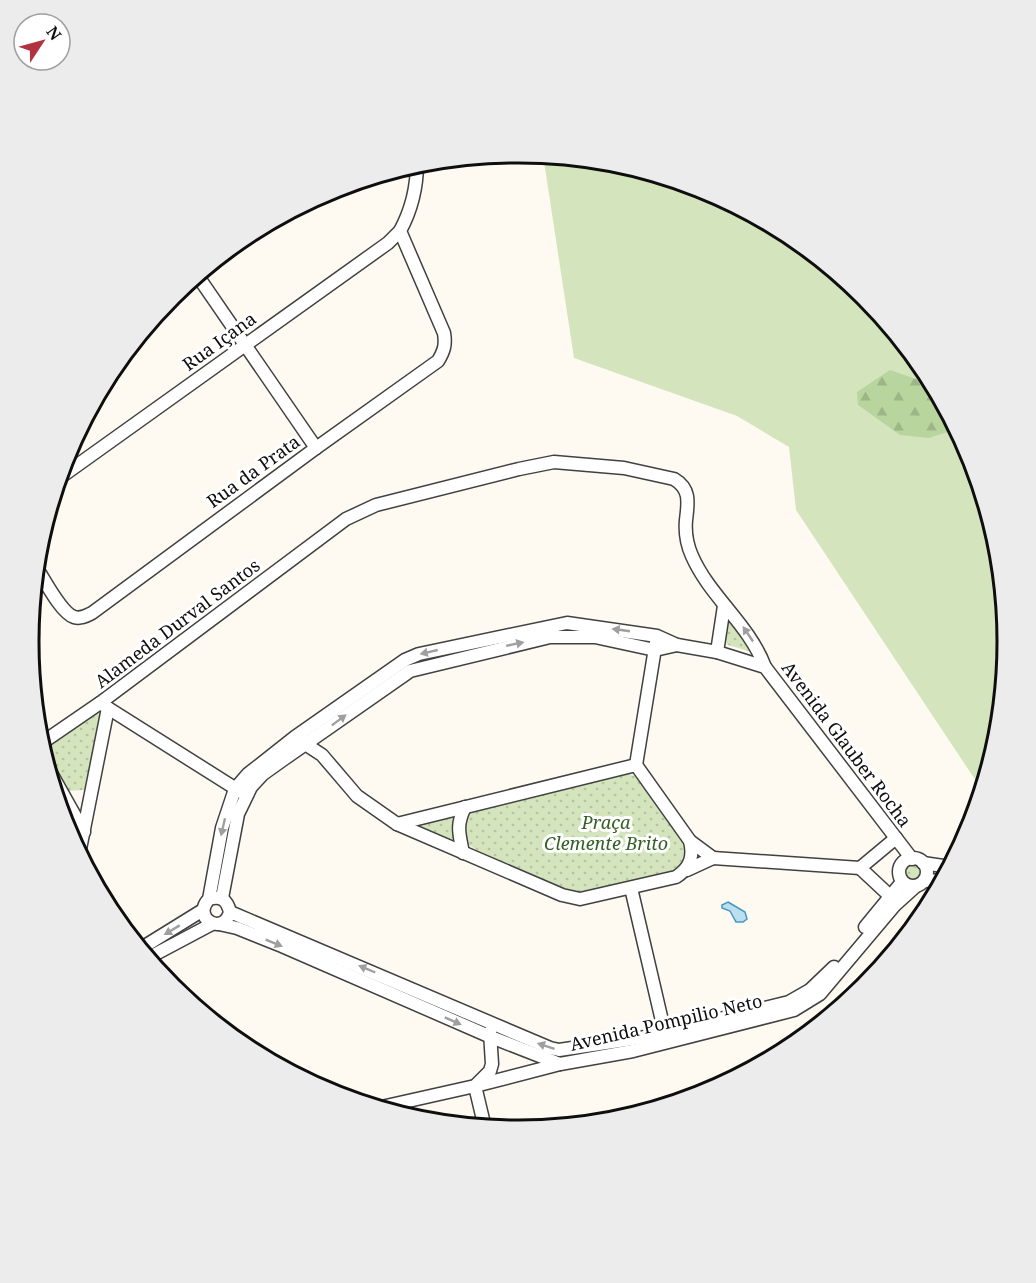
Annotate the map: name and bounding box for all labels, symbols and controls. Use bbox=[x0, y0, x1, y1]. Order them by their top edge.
north arrow bbox=[12, 12, 72, 72]
text: N bbox=[42, 22, 67, 45]
street label: Rua Içana bbox=[177, 306, 261, 376]
street label: Rua da Prata bbox=[202, 429, 304, 513]
street label: Alameda Durval Santos bbox=[89, 553, 265, 693]
one-way arrow bbox=[611, 625, 630, 634]
one-way arrow bbox=[743, 626, 754, 642]
one-way arrow bbox=[506, 639, 525, 649]
one-way arrow bbox=[419, 648, 438, 657]
street label: Avenida Glauber Rocha bbox=[777, 656, 917, 832]
one-way arrow bbox=[332, 714, 347, 726]
park label: Praça Clemente Brito bbox=[544, 810, 668, 855]
one-way arrow bbox=[218, 817, 228, 836]
one-way arrow bbox=[164, 924, 180, 935]
one-way arrow bbox=[266, 938, 284, 948]
one-way arrow bbox=[357, 964, 375, 974]
street label: Avenida Pompilio Neto bbox=[568, 988, 764, 1056]
one-way arrow bbox=[445, 1016, 463, 1026]
one-way arrow bbox=[537, 1040, 555, 1050]

